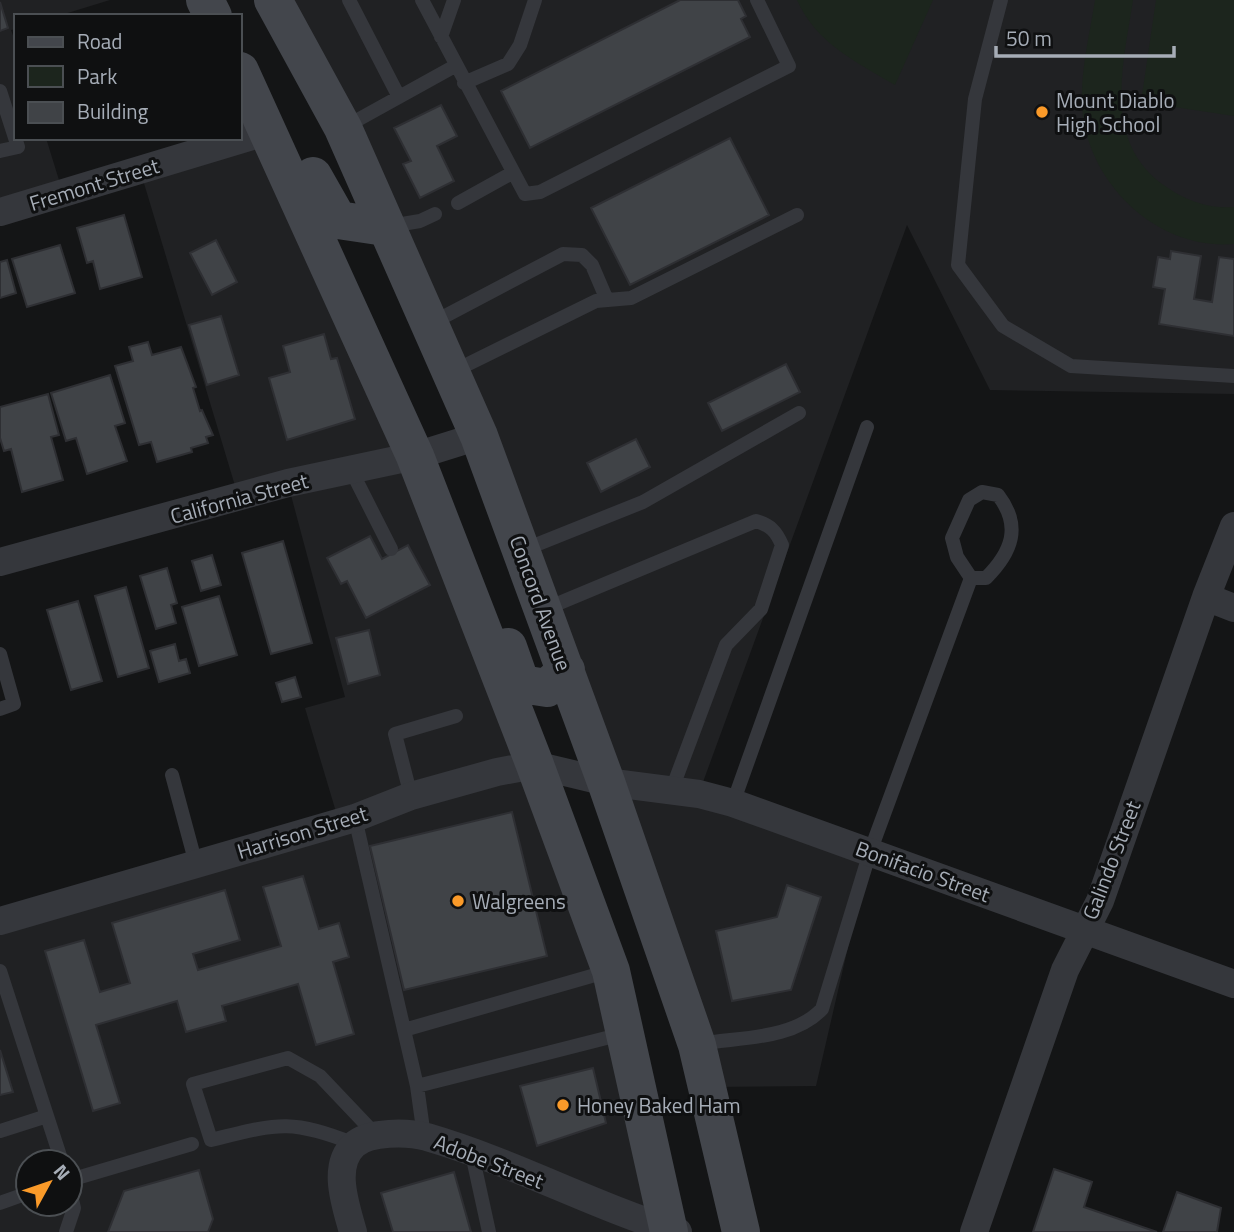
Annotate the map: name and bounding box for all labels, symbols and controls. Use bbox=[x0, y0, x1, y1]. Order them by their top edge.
legend bbox=[14, 14, 242, 140]
scale bar bbox=[996, 14, 1174, 58]
text: 50 m bbox=[1006, 22, 1052, 54]
text: Road bbox=[77, 25, 122, 57]
text: Park bbox=[77, 60, 117, 92]
place label: Mount Diablo High School bbox=[1056, 84, 1175, 140]
text: Building bbox=[77, 95, 149, 127]
marker: Mount Diablo High School bbox=[1034, 104, 1050, 120]
street label: Fremont Street bbox=[25, 149, 163, 219]
street label: California Street bbox=[166, 464, 312, 532]
street label: Concord Avenue bbox=[502, 531, 580, 675]
street label: Galindo Street bbox=[1074, 795, 1149, 924]
street label: Harrison Street bbox=[233, 797, 372, 867]
street label: Bonifacio Street bbox=[851, 832, 995, 910]
place label: Walgreens bbox=[472, 885, 566, 917]
marker: Walgreens bbox=[450, 893, 466, 909]
place label: Honey Baked Ham bbox=[577, 1089, 740, 1121]
marker: Honey Baked Ham bbox=[555, 1097, 571, 1113]
street label: Adobe Street bbox=[430, 1125, 549, 1197]
north arrow bbox=[14, 1148, 84, 1218]
text: N bbox=[47, 1157, 78, 1186]

